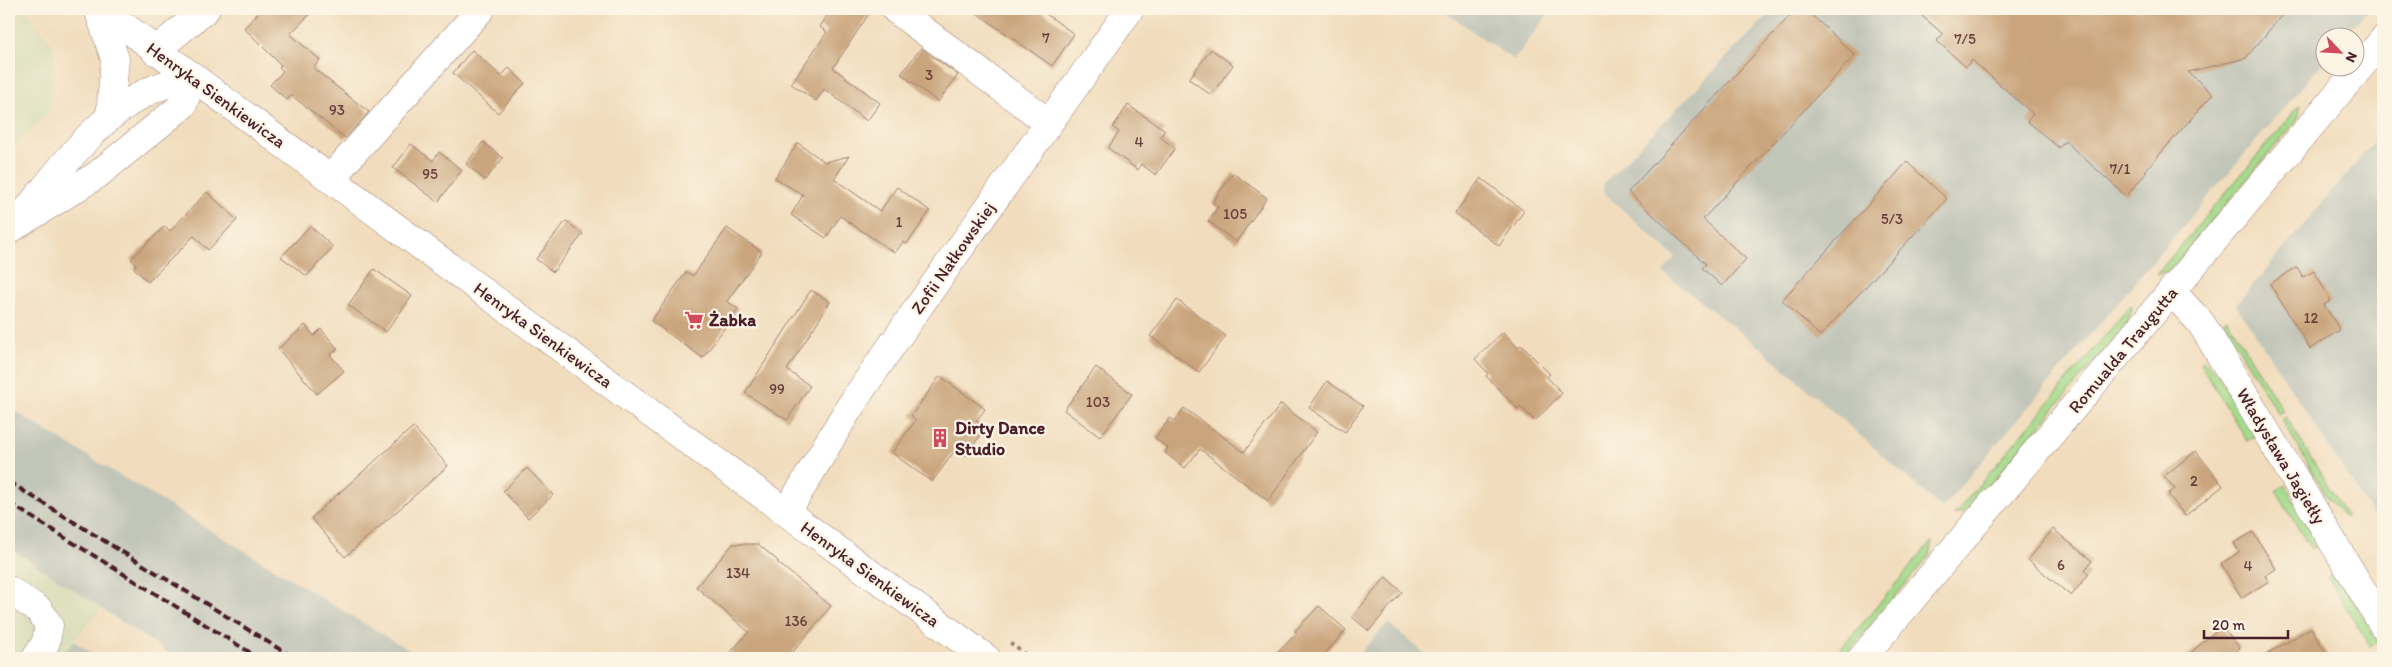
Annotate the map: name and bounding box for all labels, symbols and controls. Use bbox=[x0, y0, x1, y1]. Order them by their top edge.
north arrow bbox=[2314, 28, 2364, 78]
house number: 7 bbox=[1042, 29, 1050, 47]
house number: 7/5 bbox=[1954, 30, 1976, 48]
street label: Henryka Sienkiewicza bbox=[142, 37, 290, 153]
text: N bbox=[2342, 49, 2361, 65]
house number: 3 bbox=[925, 66, 933, 84]
house number: 93 bbox=[329, 101, 345, 119]
house number: 4 bbox=[1134, 133, 1144, 151]
house number: 7/1 bbox=[2110, 160, 2130, 178]
house number: 95 bbox=[422, 165, 438, 183]
street label: Zofii Nałkowskiej bbox=[906, 198, 1000, 318]
house number: 105 bbox=[1223, 205, 1247, 223]
house number: 5/3 bbox=[1881, 210, 1903, 228]
house number: 1 bbox=[896, 213, 903, 231]
street label: Henryka Sienkiewicza bbox=[469, 277, 617, 393]
street label: Romualda Traugutta bbox=[2064, 282, 2182, 418]
supermarket icon: Żabka bbox=[683, 309, 705, 331]
place label: Żabka bbox=[709, 309, 756, 331]
house number: 12 bbox=[2304, 309, 2319, 327]
house number: 99 bbox=[769, 380, 785, 398]
street label: Władysława Jagiełły bbox=[2232, 384, 2331, 529]
house number: 103 bbox=[1086, 393, 1110, 411]
place label: Dirty Dance Studio bbox=[955, 417, 1046, 460]
building icon: Dirty Dance Studio bbox=[929, 427, 951, 449]
house number: 2 bbox=[2190, 472, 2198, 490]
street label: Henryka Sienkiewicza bbox=[796, 516, 944, 632]
house number: 6 bbox=[2057, 556, 2065, 574]
house number: 4 bbox=[2243, 557, 2253, 575]
house number: 134 bbox=[726, 564, 750, 582]
scale bar bbox=[2204, 607, 2288, 639]
house number: 136 bbox=[784, 612, 808, 630]
text: 20 m bbox=[2212, 616, 2246, 634]

